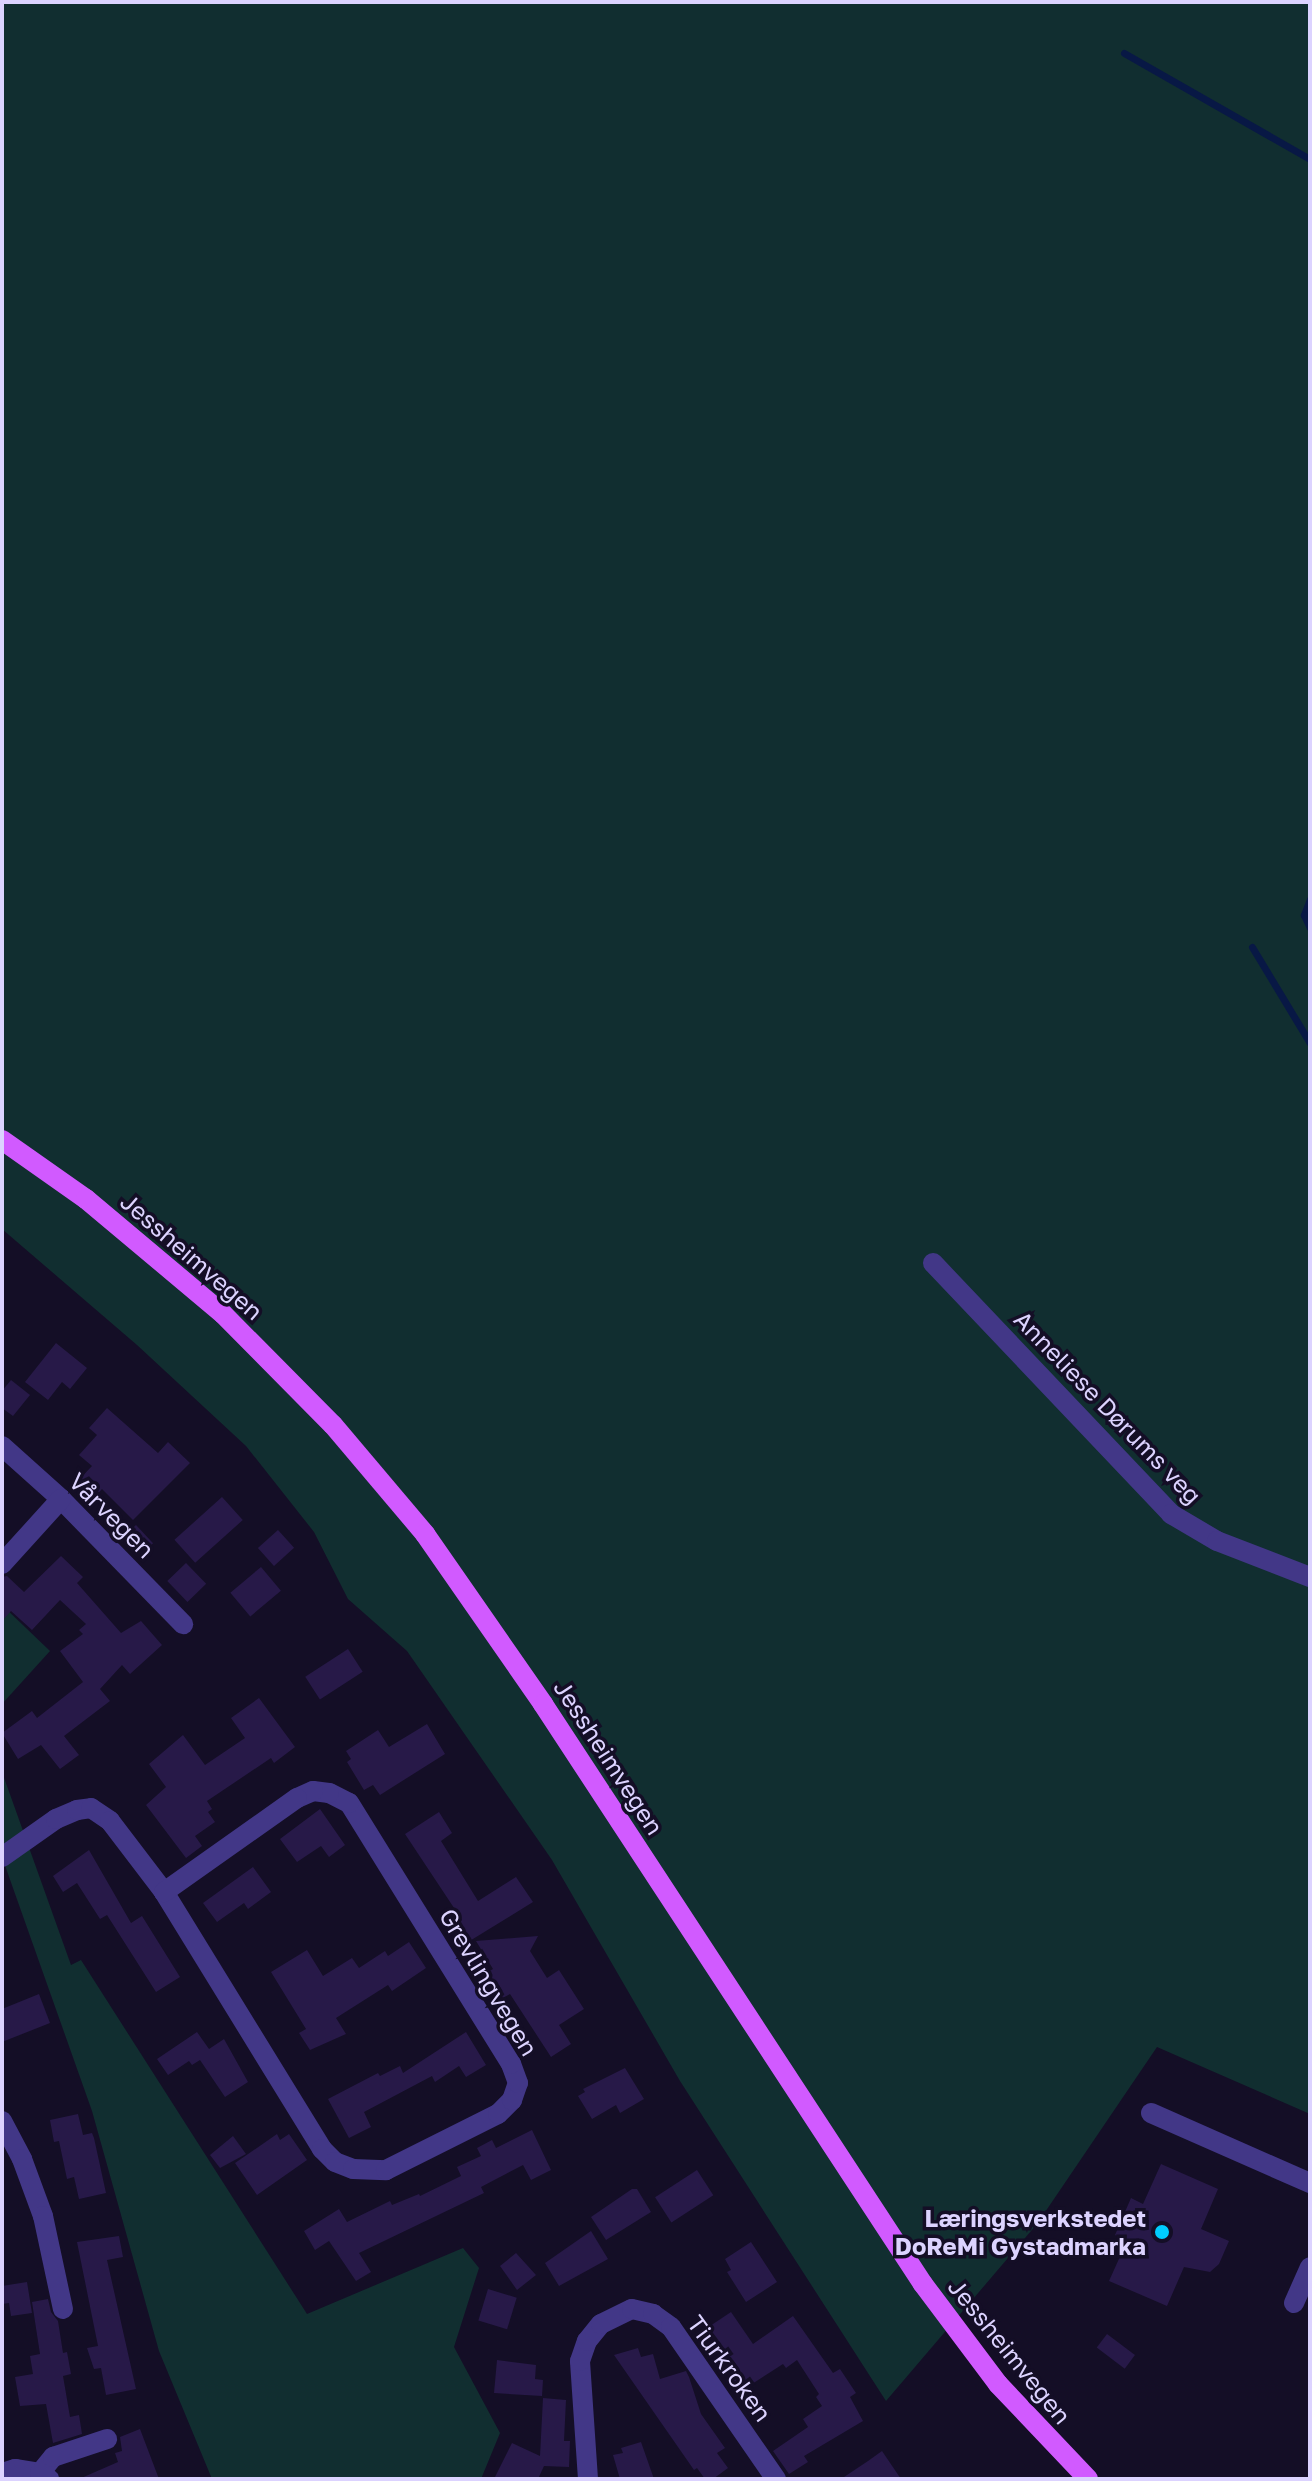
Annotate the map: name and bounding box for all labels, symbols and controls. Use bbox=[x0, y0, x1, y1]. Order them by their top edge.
street label: Jessheimvegen bbox=[115, 1186, 269, 1326]
street label: Anneliese Dørums veg bbox=[1008, 1305, 1208, 1509]
street label: Vårvegen bbox=[63, 1466, 161, 1564]
street label: Jessheimvegen bbox=[548, 1674, 670, 1840]
street label: Grevlingvegen bbox=[434, 1903, 544, 2061]
place label: Læringsverkstedet DoReMi Gystadmarka bbox=[895, 2204, 1146, 2260]
marker: Læringsverkstedet DoReMi Gystadmarka bbox=[1153, 2223, 1171, 2241]
street label: Jessheimvegen bbox=[943, 2272, 1077, 2430]
street label: Tiurkroken bbox=[682, 2309, 778, 2427]

